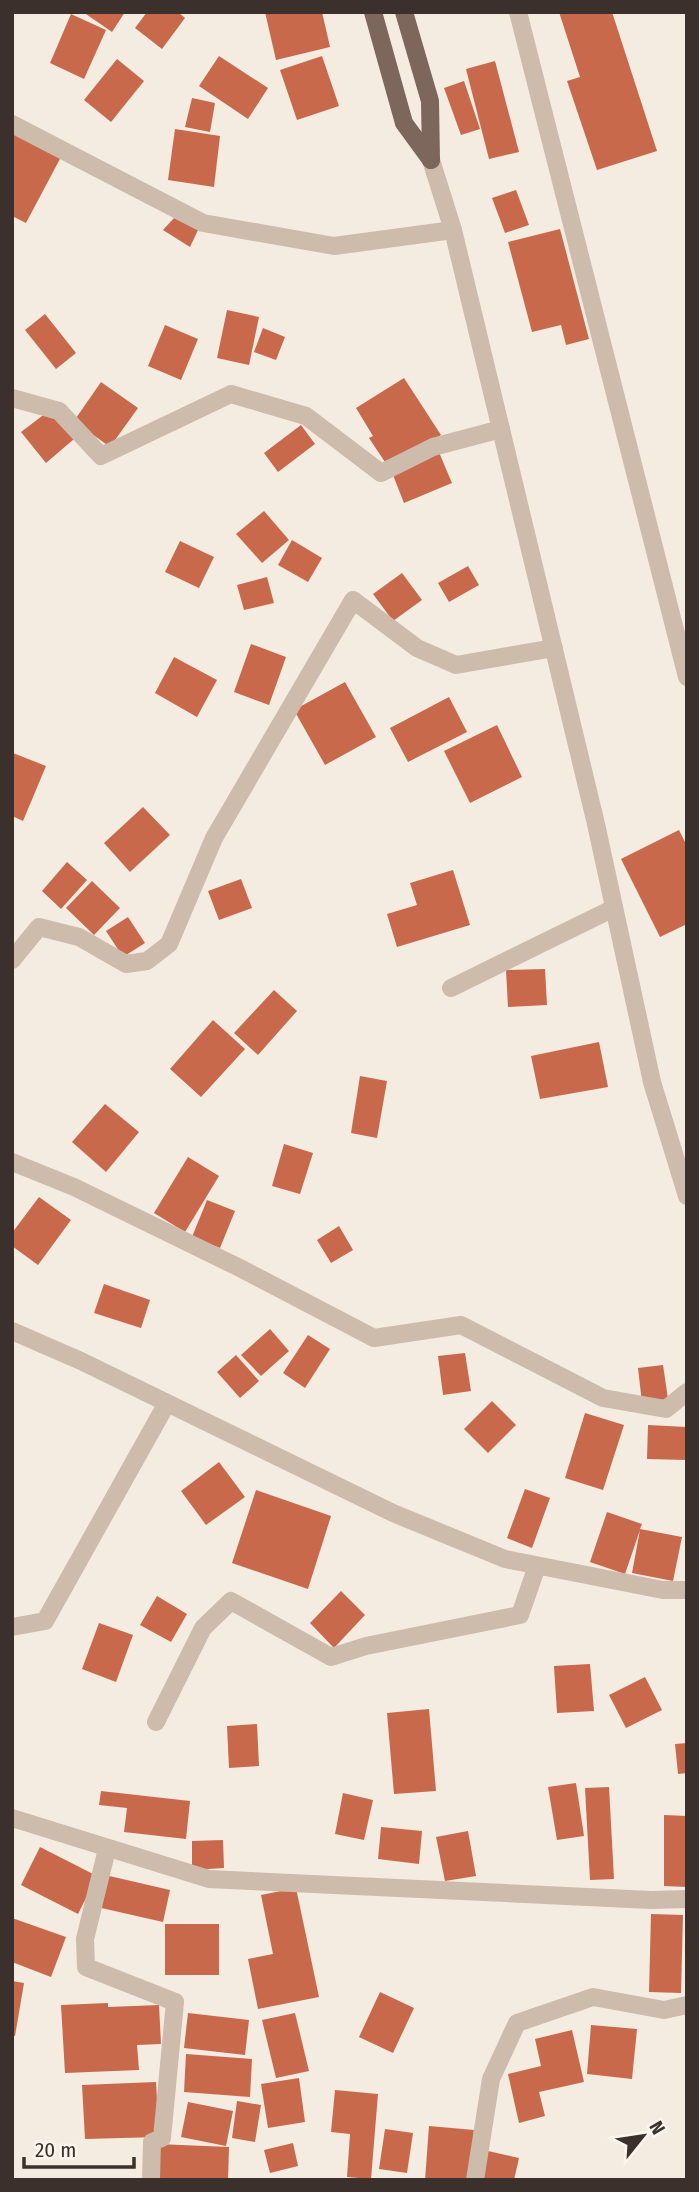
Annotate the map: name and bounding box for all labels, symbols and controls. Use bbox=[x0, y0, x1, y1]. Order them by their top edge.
north arrow bbox=[608, 2101, 678, 2171]
text: N bbox=[644, 2117, 670, 2138]
scale bar bbox=[24, 2126, 135, 2170]
text: 20 m bbox=[35, 2137, 76, 2163]

